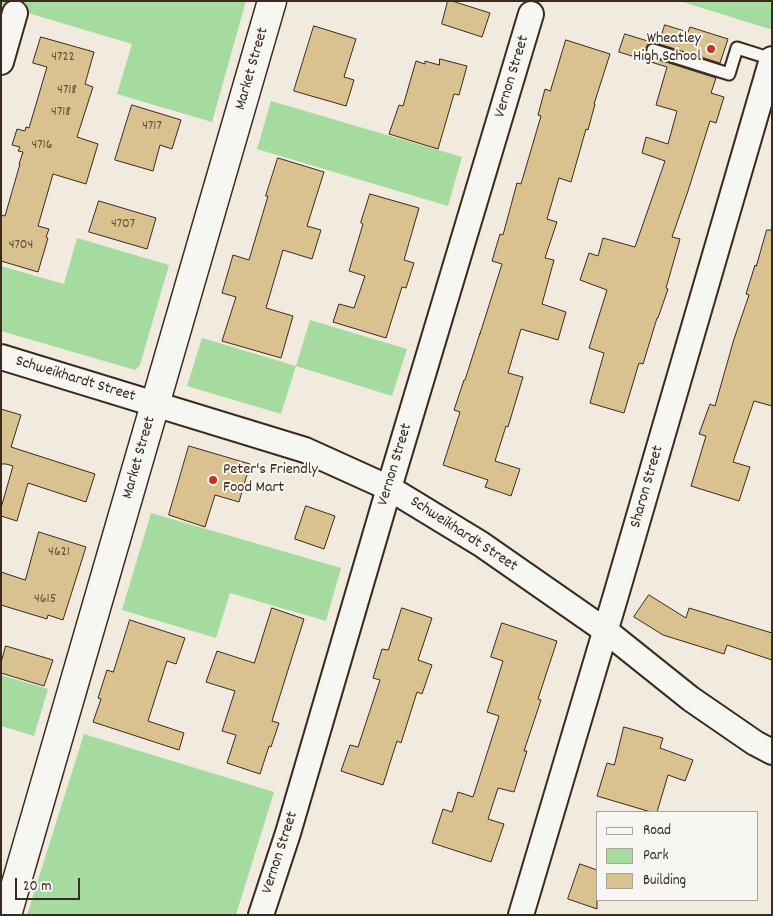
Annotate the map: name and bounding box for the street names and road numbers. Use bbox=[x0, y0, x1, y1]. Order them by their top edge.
street label: Market Street bbox=[232, 26, 274, 112]
street label: Vernon Street bbox=[491, 33, 535, 121]
street label: Schweikhardt Street bbox=[13, 353, 137, 407]
street label: Market Street bbox=[119, 415, 161, 501]
street label: Vernon Street bbox=[374, 421, 418, 509]
street label: Sharon Street bbox=[627, 444, 669, 530]
street label: Schweikhardt Street bbox=[406, 493, 520, 577]
street label: Vernon Street bbox=[259, 810, 303, 896]

